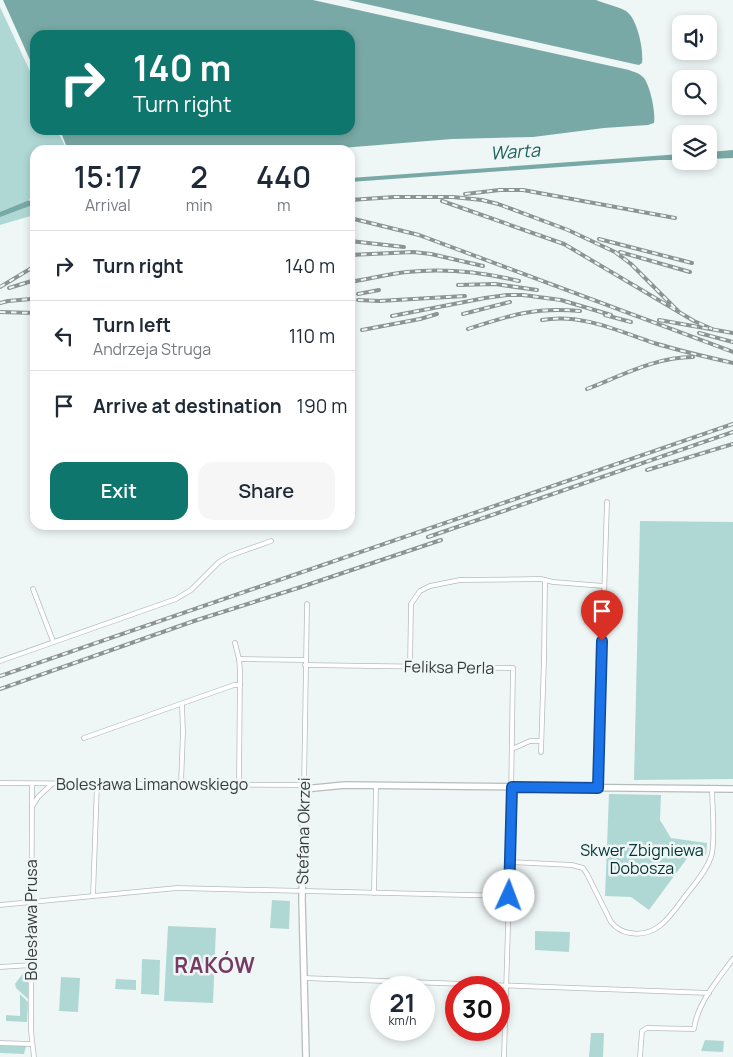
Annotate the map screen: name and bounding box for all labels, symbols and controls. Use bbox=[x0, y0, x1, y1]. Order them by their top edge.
map controls bbox=[672, 15, 717, 170]
button: sound bbox=[672, 15, 717, 60]
text: 140 m bbox=[133, 44, 231, 92]
icon: right bbox=[50, 50, 115, 115]
button: search bbox=[672, 70, 717, 115]
text: Turn right bbox=[133, 89, 231, 119]
button: layers bbox=[672, 125, 717, 170]
water label: Warta bbox=[489, 137, 542, 165]
text: 15:17 bbox=[74, 156, 142, 197]
text: 2 bbox=[190, 156, 208, 197]
text: 440 bbox=[256, 156, 311, 197]
text: Arrival bbox=[85, 194, 131, 216]
text: min bbox=[186, 194, 212, 216]
text: m bbox=[277, 194, 291, 216]
icon: right bbox=[50, 252, 78, 280]
text: Turn right bbox=[93, 253, 183, 279]
text: 140 m bbox=[285, 253, 335, 279]
text: Turn left bbox=[93, 312, 171, 338]
icon: left bbox=[50, 322, 78, 350]
text: 110 m bbox=[289, 323, 335, 349]
text: Andrzeja Struga bbox=[93, 338, 211, 360]
icon: arrive bbox=[50, 392, 78, 420]
text: Arrive at destination bbox=[93, 393, 282, 419]
text: 190 m bbox=[297, 393, 347, 419]
button: Exit bbox=[50, 462, 188, 520]
button: Share bbox=[198, 462, 335, 520]
pin bbox=[581, 590, 623, 641]
icon: arrive bbox=[588, 597, 616, 625]
street label: Feliksa Perla bbox=[404, 655, 494, 679]
street label: Bolesława Limanowskiego bbox=[56, 773, 248, 795]
street label: Stefana Okrzei bbox=[291, 777, 315, 885]
park label: Skwer Zbigniewa Dobosza bbox=[580, 839, 704, 879]
street label: Bolesława Prusa bbox=[20, 859, 42, 981]
position arrow bbox=[482, 869, 534, 921]
district label: RAKÓW bbox=[174, 951, 256, 979]
speed limit sign: 30 bbox=[445, 976, 510, 1041]
text: 21 bbox=[390, 985, 415, 1020]
text: km/h bbox=[389, 1012, 416, 1029]

